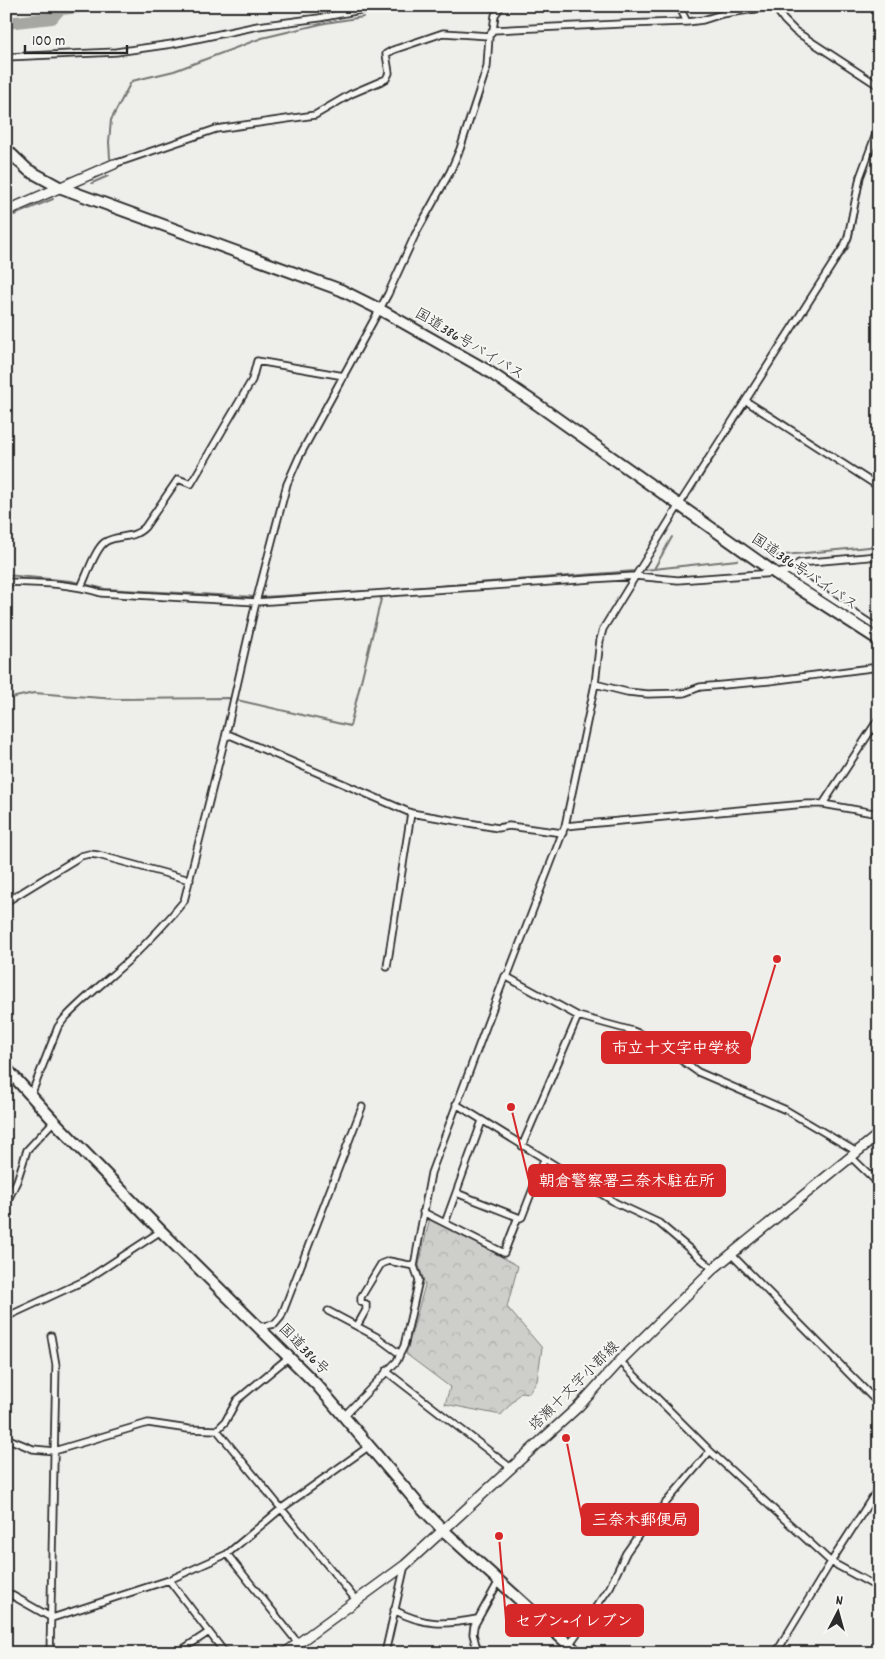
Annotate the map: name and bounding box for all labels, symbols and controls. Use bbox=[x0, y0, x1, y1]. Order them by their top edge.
scale bar bbox=[25, 22, 128, 54]
text: 100 m bbox=[32, 31, 65, 53]
street label: 国道386号バイパス bbox=[410, 303, 528, 387]
street label: 国道386号バイパス bbox=[746, 529, 862, 617]
callout: 市立十文字中学校 bbox=[602, 1032, 750, 1063]
text: 市立十文字中学校 bbox=[612, 1038, 740, 1061]
callout: 朝倉警察署三奈木駐在所 bbox=[529, 1165, 725, 1196]
text: 朝倉警察署三奈木駐在所 bbox=[539, 1171, 715, 1194]
street label: 国道386号 bbox=[273, 1319, 333, 1381]
street label: 塔瀬十文字小郡線 bbox=[525, 1337, 625, 1437]
callout: 三奈木郵便局 bbox=[582, 1504, 698, 1535]
text: 三奈木郵便局 bbox=[592, 1510, 688, 1533]
north arrow bbox=[812, 1586, 862, 1636]
text: N bbox=[835, 1591, 844, 1611]
callout: セブン-イレブン bbox=[506, 1605, 643, 1636]
text: セブン-イレブン bbox=[515, 1611, 633, 1634]

